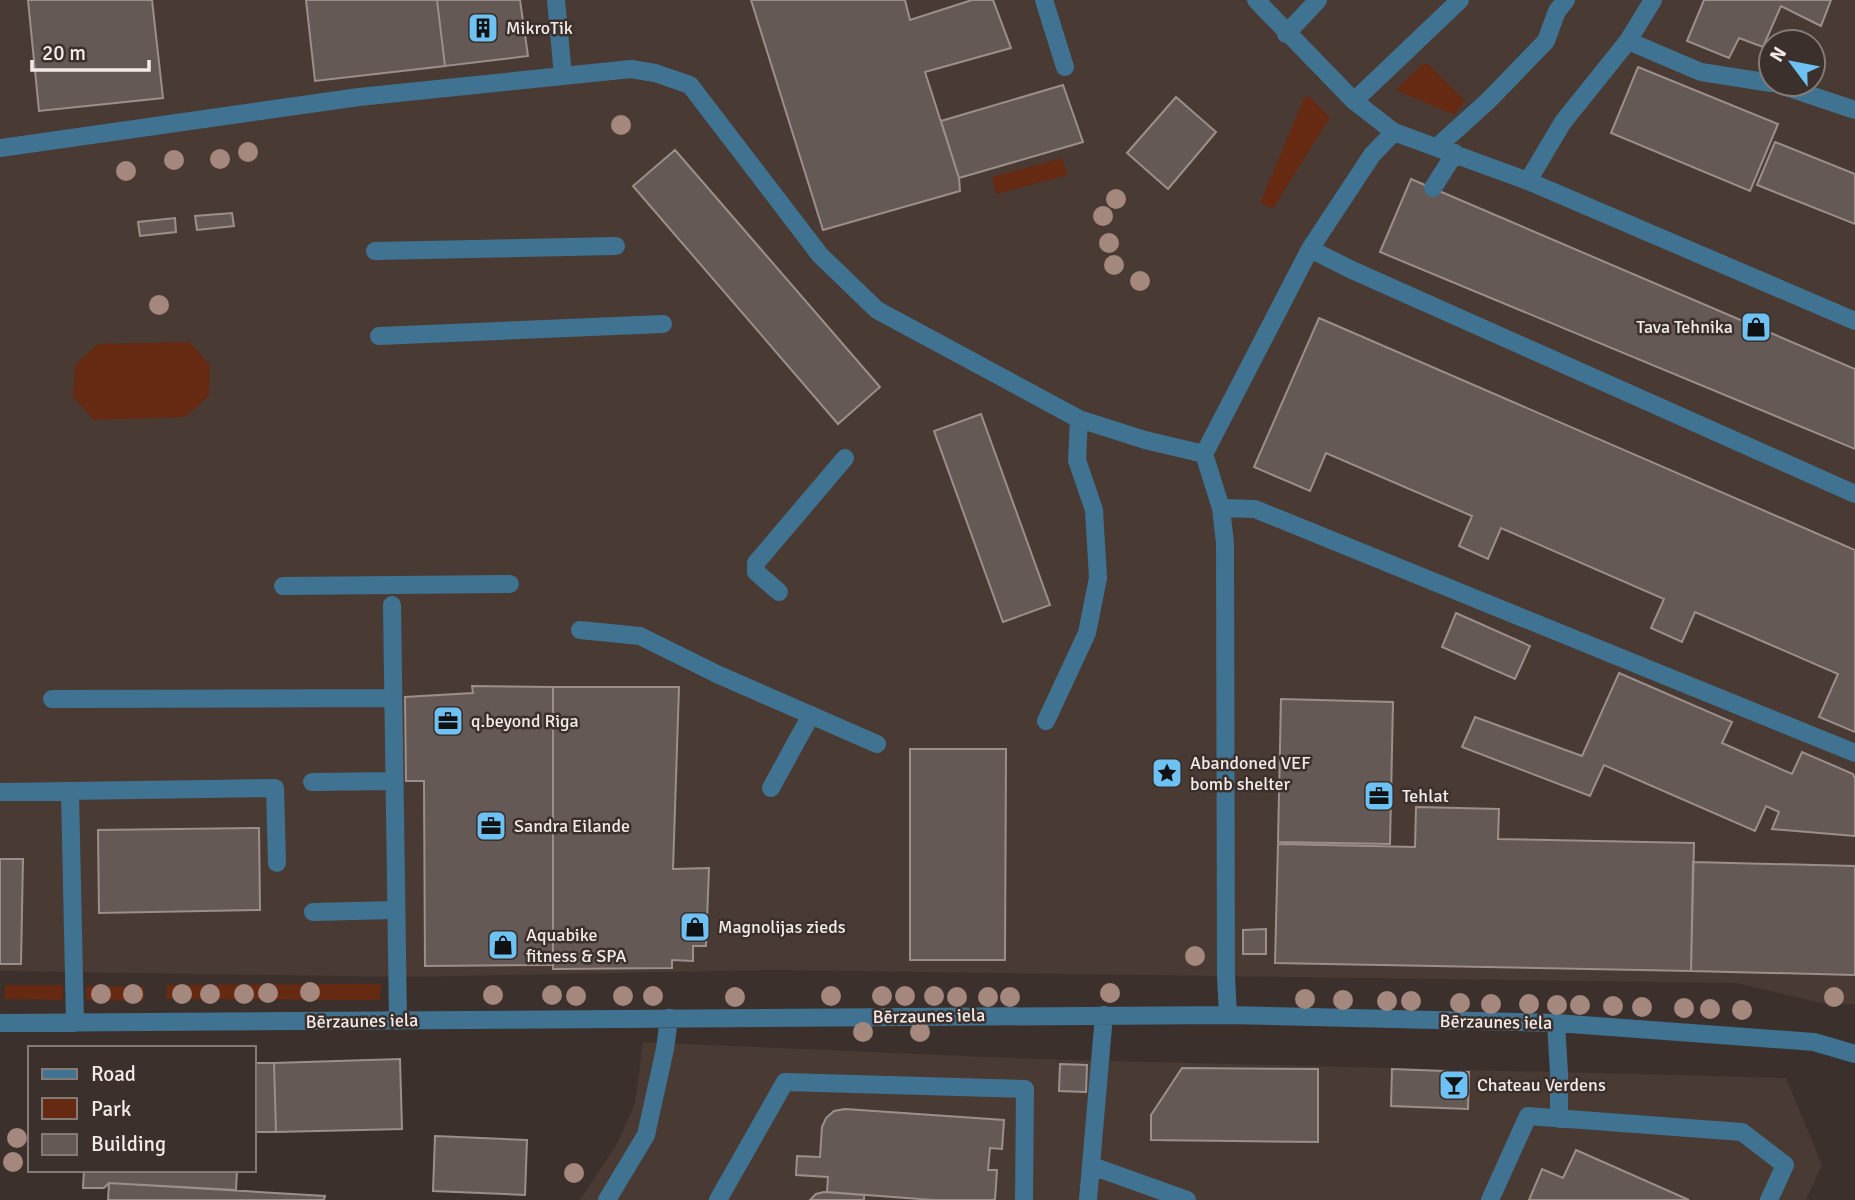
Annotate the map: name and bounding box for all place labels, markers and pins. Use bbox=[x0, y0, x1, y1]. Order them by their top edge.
building icon: MikroTik bbox=[466, 11, 500, 45]
place label: MikroTik bbox=[506, 17, 573, 39]
shop icon: Tava Tehnika bbox=[1739, 310, 1773, 344]
place label: Tava Tehnika bbox=[1636, 316, 1733, 338]
office icon: q.beyond Riga bbox=[431, 704, 465, 738]
place label: q.beyond Riga bbox=[471, 710, 579, 732]
place label: Abandoned VEF bomb shelter bbox=[1190, 752, 1311, 795]
place icon: Abandoned VEF bomb shelter bbox=[1150, 756, 1184, 790]
office icon: Tehlat bbox=[1362, 779, 1396, 813]
place label: Tehlat bbox=[1402, 785, 1449, 807]
office icon: Sandra Eilande bbox=[474, 809, 508, 843]
place label: Sandra Eilande bbox=[514, 815, 630, 837]
shop icon: Magnolijas zieds bbox=[678, 910, 712, 944]
place label: Magnolijas zieds bbox=[718, 916, 846, 938]
place label: Aquabike fitness & SPA bbox=[526, 924, 627, 967]
shop icon: Aquabike fitness & SPA bbox=[486, 928, 520, 962]
bar icon: Chateau Verdens bbox=[1437, 1068, 1471, 1102]
place label: Chateau Verdens bbox=[1477, 1074, 1606, 1096]

